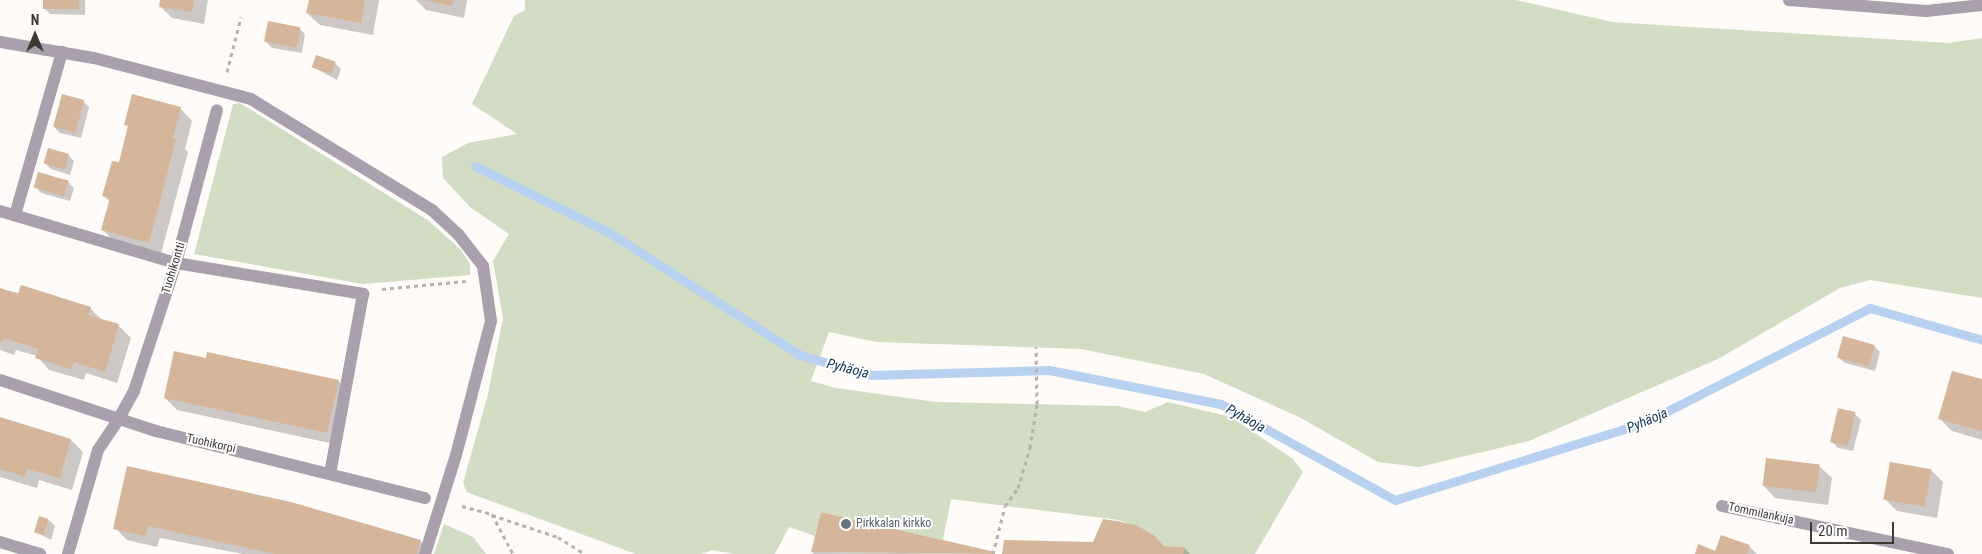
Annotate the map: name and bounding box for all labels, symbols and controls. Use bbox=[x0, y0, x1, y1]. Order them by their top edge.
north arrow bbox=[10, 10, 60, 60]
text: N bbox=[31, 12, 39, 28]
street label: Tuohikontti bbox=[159, 240, 189, 296]
water label: Pyhäoja bbox=[825, 355, 871, 381]
water label: Pyhäoja bbox=[1223, 400, 1269, 436]
water label: Pyhäoja bbox=[1624, 404, 1670, 436]
street label: Tuohikorpi bbox=[185, 431, 237, 457]
street label: Tommilankuja bbox=[1727, 500, 1795, 528]
scale bar bbox=[1812, 512, 1896, 544]
place label: Pirkkalan kirkko bbox=[856, 517, 931, 531]
marker: Pirkkalan kirkko bbox=[840, 518, 852, 530]
text: 20 m bbox=[1818, 522, 1848, 540]

